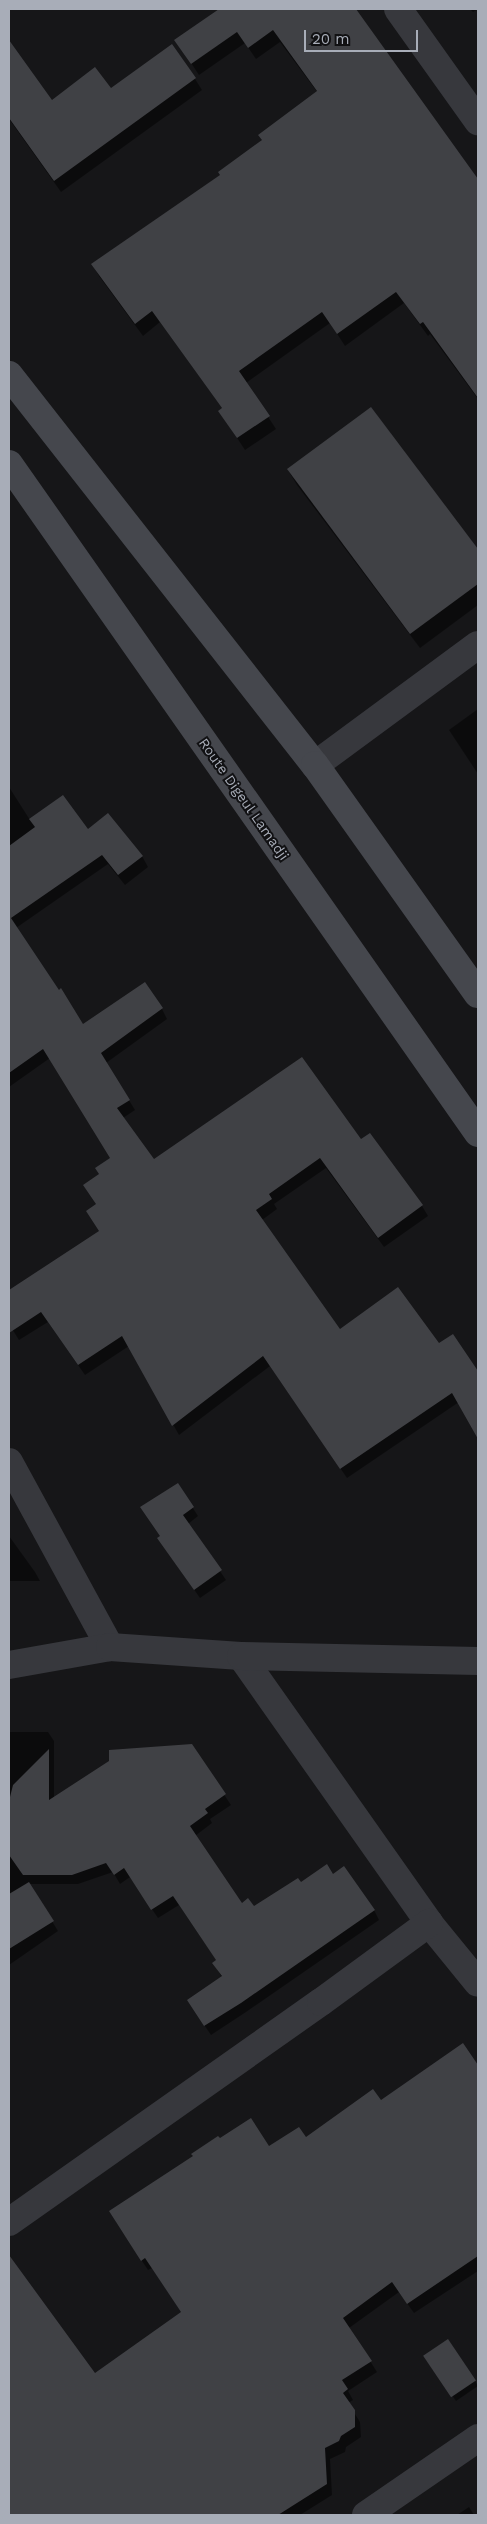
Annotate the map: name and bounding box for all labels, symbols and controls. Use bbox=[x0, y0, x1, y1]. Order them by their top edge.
scale bar bbox=[307, 20, 421, 52]
text: 20 m bbox=[312, 30, 350, 48]
street label: Route Digeul Lamadji bbox=[195, 735, 293, 863]

